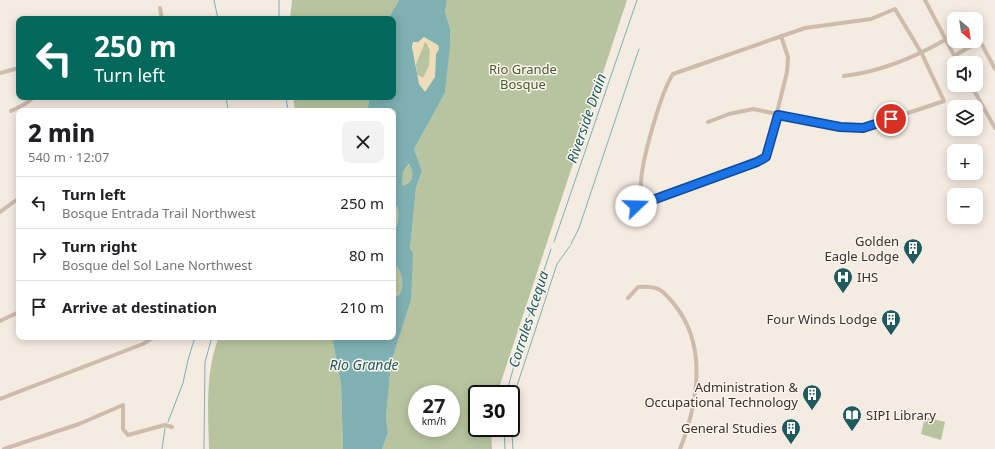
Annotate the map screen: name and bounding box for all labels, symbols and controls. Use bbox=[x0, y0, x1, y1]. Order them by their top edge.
north arrow bbox=[947, 12, 983, 48]
map controls bbox=[947, 12, 983, 224]
text: 250 m bbox=[94, 27, 177, 65]
icon: left bbox=[28, 32, 80, 84]
button: sound bbox=[947, 56, 983, 92]
park label: Rio Grande Bosque bbox=[489, 60, 557, 93]
text: Turn left bbox=[94, 63, 165, 87]
water label: Riverside Drain bbox=[562, 71, 610, 165]
button: layers bbox=[947, 100, 983, 136]
pin bbox=[874, 102, 908, 136]
icon: arrive bbox=[880, 108, 902, 130]
text: 2 min bbox=[28, 116, 95, 149]
button: close bbox=[342, 121, 384, 163]
button: + bbox=[947, 144, 983, 180]
text: 540 m · 12:07 bbox=[28, 148, 109, 166]
text: Turn left bbox=[62, 184, 126, 204]
position arrow bbox=[615, 185, 657, 227]
button: − bbox=[947, 188, 983, 224]
icon: left bbox=[28, 192, 50, 214]
text: 250 m bbox=[340, 193, 384, 213]
text: Bosque Entrada Trail Northwest bbox=[62, 204, 256, 222]
place label: Golden Eagle Lodge bbox=[824, 232, 899, 265]
text: Turn right bbox=[62, 236, 137, 256]
building icon: Golden Eagle Lodge bbox=[902, 237, 924, 265]
icon: right bbox=[28, 244, 50, 266]
text: 80 m bbox=[349, 245, 384, 265]
text: Bosque del Sol Lane Northwest bbox=[62, 256, 252, 274]
hospital icon: IHS bbox=[832, 266, 854, 294]
water label: Corrales Acequa bbox=[503, 268, 553, 370]
place label: IHS bbox=[857, 268, 878, 286]
icon: arrive bbox=[28, 296, 50, 318]
text: Arrive at destination bbox=[62, 297, 217, 317]
text: 210 m bbox=[340, 297, 384, 317]
building icon: Four Winds Lodge bbox=[880, 308, 902, 336]
place label: Four Winds Lodge bbox=[767, 310, 877, 328]
water label: Rio Grande bbox=[329, 355, 399, 374]
place label: Administration & Occupational Technology bbox=[644, 378, 798, 411]
building icon: Administration & Occupational Technology bbox=[801, 383, 823, 411]
speed limit sign: 30 bbox=[468, 385, 520, 437]
text: 27 bbox=[423, 392, 445, 419]
library icon: SIPI Library bbox=[841, 404, 863, 432]
place label: SIPI Library bbox=[866, 406, 936, 424]
text: km/h bbox=[422, 414, 446, 428]
building icon: General Studies bbox=[780, 417, 802, 445]
place label: General Studies bbox=[681, 419, 777, 437]

